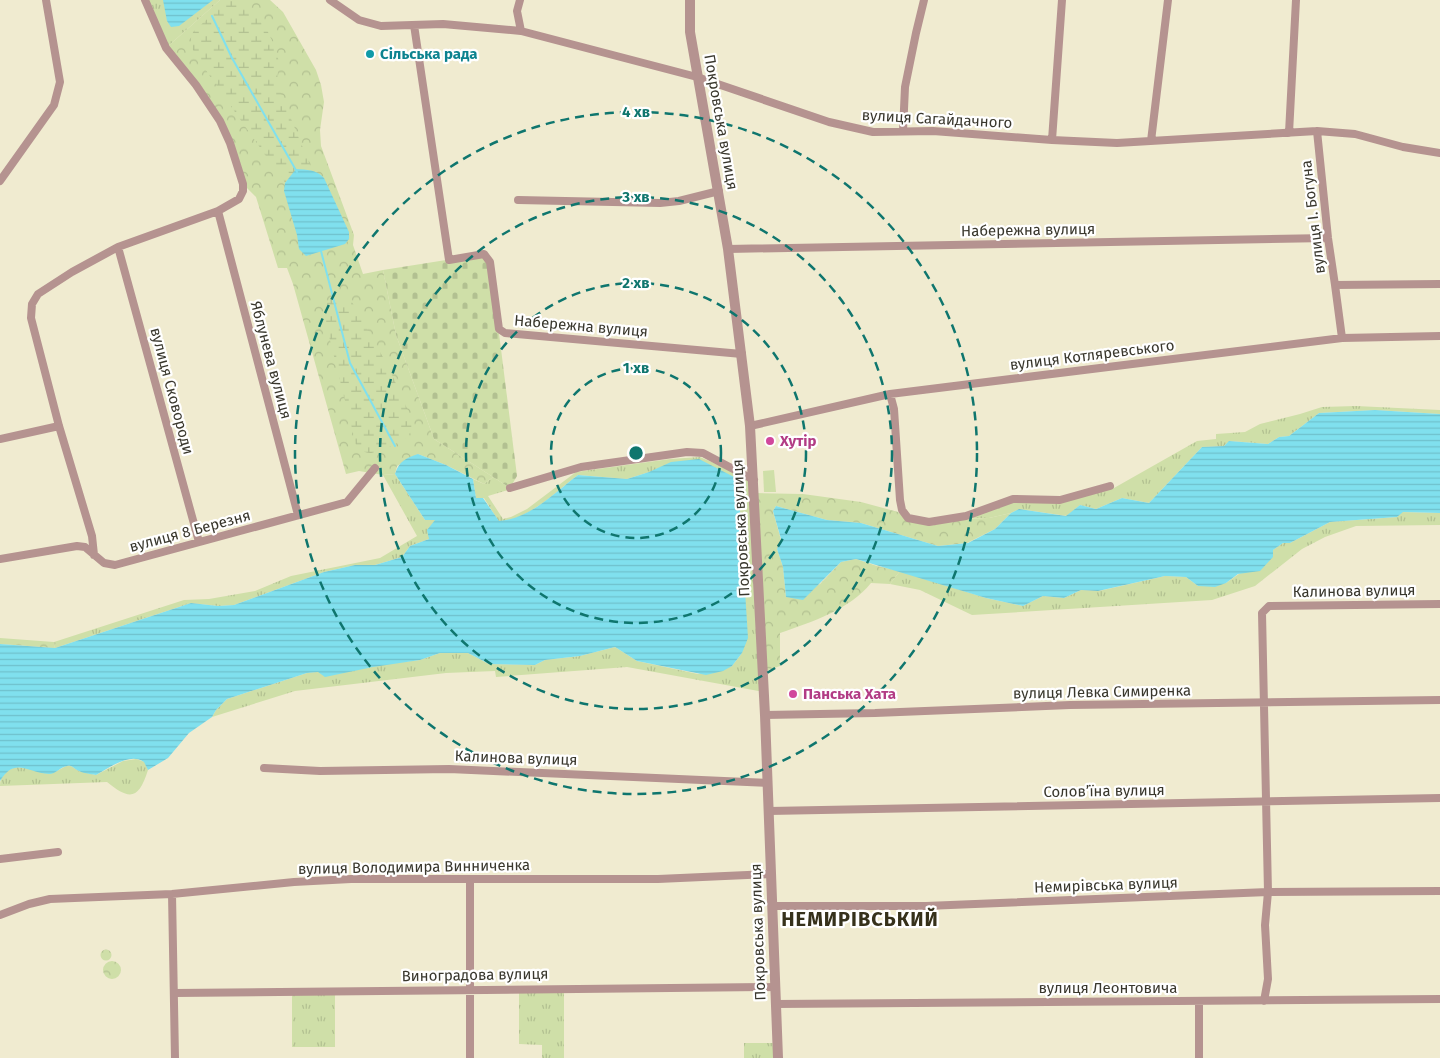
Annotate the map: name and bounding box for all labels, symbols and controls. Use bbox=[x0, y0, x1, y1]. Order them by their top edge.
place label: Сільська рада bbox=[380, 45, 478, 63]
marker: Сільська рада bbox=[364, 48, 376, 60]
street label: Покровська вулиця bbox=[700, 53, 742, 191]
text: 4 хв bbox=[622, 103, 650, 121]
street label: вулиця Сагайдачного bbox=[861, 106, 1013, 132]
street label: вулиця І. Богуна bbox=[1297, 159, 1329, 275]
text: 3 хв bbox=[621, 188, 650, 206]
street label: Набережна вулиця bbox=[961, 220, 1095, 240]
text: 2 хв bbox=[622, 274, 650, 292]
street label: Яблунева вулиця bbox=[247, 299, 295, 421]
street label: Набережна вулиця bbox=[513, 311, 649, 341]
street label: вулиця Сковороди bbox=[146, 326, 198, 456]
street label: вулиця Котляревського bbox=[1009, 336, 1175, 374]
text: 1 хв bbox=[623, 359, 649, 377]
place label: Хутір bbox=[779, 432, 817, 450]
marker: Хутір bbox=[764, 435, 776, 447]
centre of rings bbox=[627, 444, 645, 462]
street label: Покровська вулиця bbox=[728, 459, 754, 597]
street label: вулиця 8 Березня bbox=[127, 506, 253, 556]
street label: Калинова вулиця bbox=[1292, 581, 1416, 601]
street label: вулиця Левка Симиренка bbox=[1013, 681, 1191, 703]
place label: Панська Хата bbox=[803, 685, 896, 703]
marker: Панська Хата bbox=[787, 688, 799, 700]
street label: Калинова вулиця bbox=[454, 747, 578, 769]
street label: Соловʼїна вулиця bbox=[1043, 781, 1165, 801]
street label: вулиця Володимира Винниченка bbox=[298, 856, 530, 878]
street label: Покровська вулиця bbox=[747, 863, 769, 1001]
street label: Немирівська вулиця bbox=[1034, 873, 1178, 897]
district label: НЕМИРІВСЬКИЙ bbox=[781, 907, 939, 931]
street label: Виноградова вулиця bbox=[401, 965, 549, 985]
street label: вулиця Леонтовича bbox=[1039, 979, 1177, 997]

